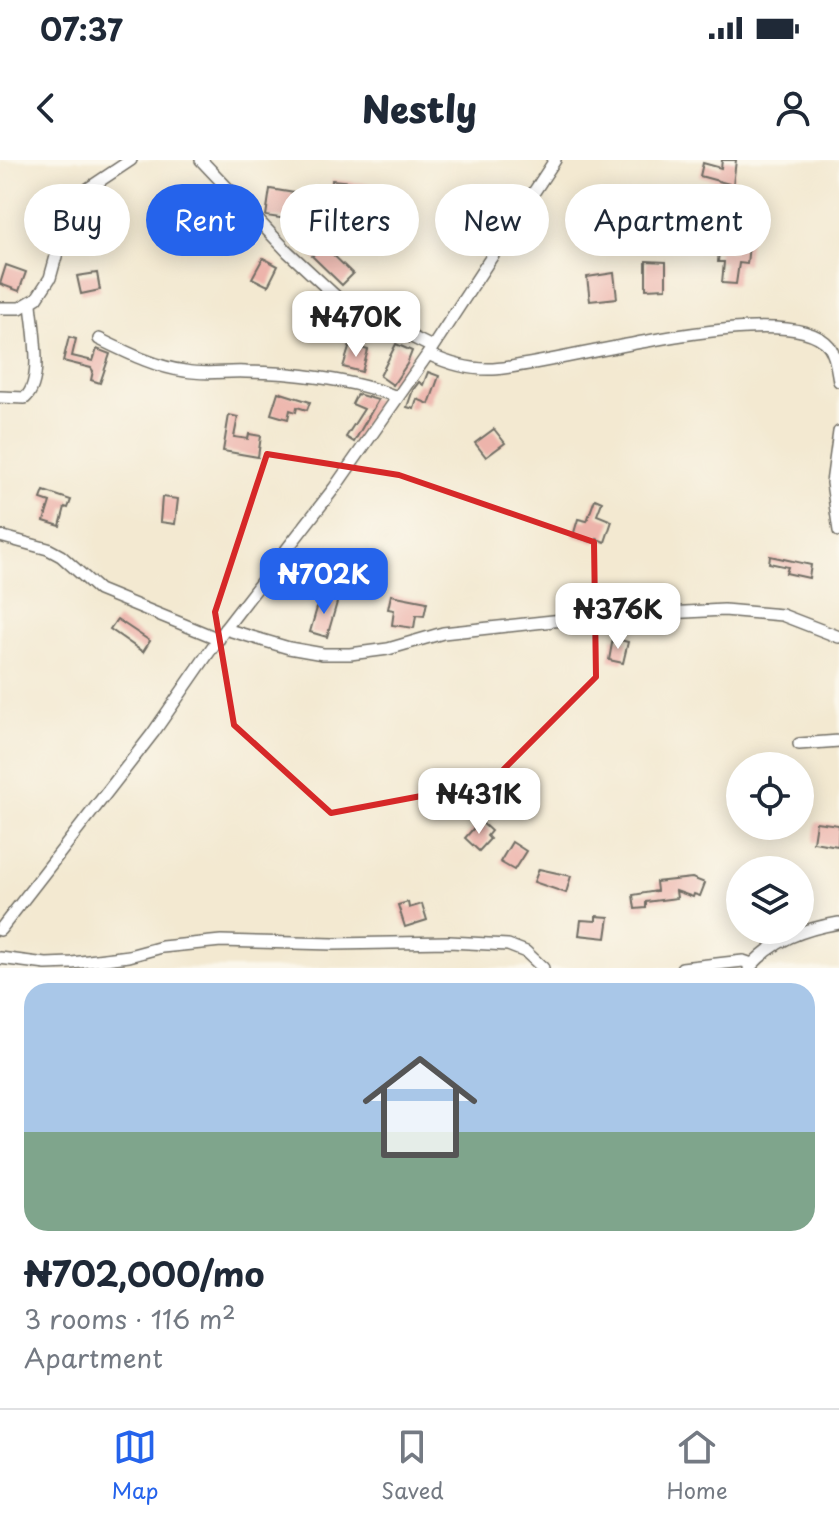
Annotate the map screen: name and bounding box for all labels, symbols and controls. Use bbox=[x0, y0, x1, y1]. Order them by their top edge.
text: 07:37 bbox=[40, 6, 123, 51]
text: Nestly bbox=[362, 81, 477, 135]
icon: back bbox=[24, 86, 68, 130]
icon: person bbox=[771, 86, 815, 130]
chip: Buy bbox=[24, 184, 130, 256]
chip: Rent bbox=[146, 184, 264, 256]
chip: Filters bbox=[280, 184, 419, 256]
chip: New bbox=[435, 184, 549, 256]
chip: Apartment bbox=[565, 184, 771, 256]
pin: ₦470K bbox=[300, 291, 412, 359]
text: ₦470K bbox=[310, 297, 402, 336]
pin: ₦702K bbox=[268, 548, 380, 616]
text: ₦702K bbox=[278, 554, 370, 593]
pin: ₦376K bbox=[562, 583, 674, 651]
text: ₦376K bbox=[573, 589, 663, 628]
map controls bbox=[726, 752, 814, 944]
button: locate bbox=[726, 752, 814, 840]
pin: ₦431K bbox=[423, 768, 535, 836]
text: ₦431K bbox=[436, 774, 522, 813]
button: layers bbox=[726, 856, 814, 944]
icon: home bbox=[348, 1035, 492, 1179]
text: ₦702,000/mo bbox=[24, 1247, 264, 1299]
text: 3 rooms · 116 m² bbox=[24, 1299, 236, 1338]
text: Apartment bbox=[24, 1338, 163, 1377]
tab: Map bbox=[111, 1425, 158, 1506]
tab: Saved bbox=[381, 1425, 444, 1506]
tab: Home bbox=[666, 1425, 728, 1506]

